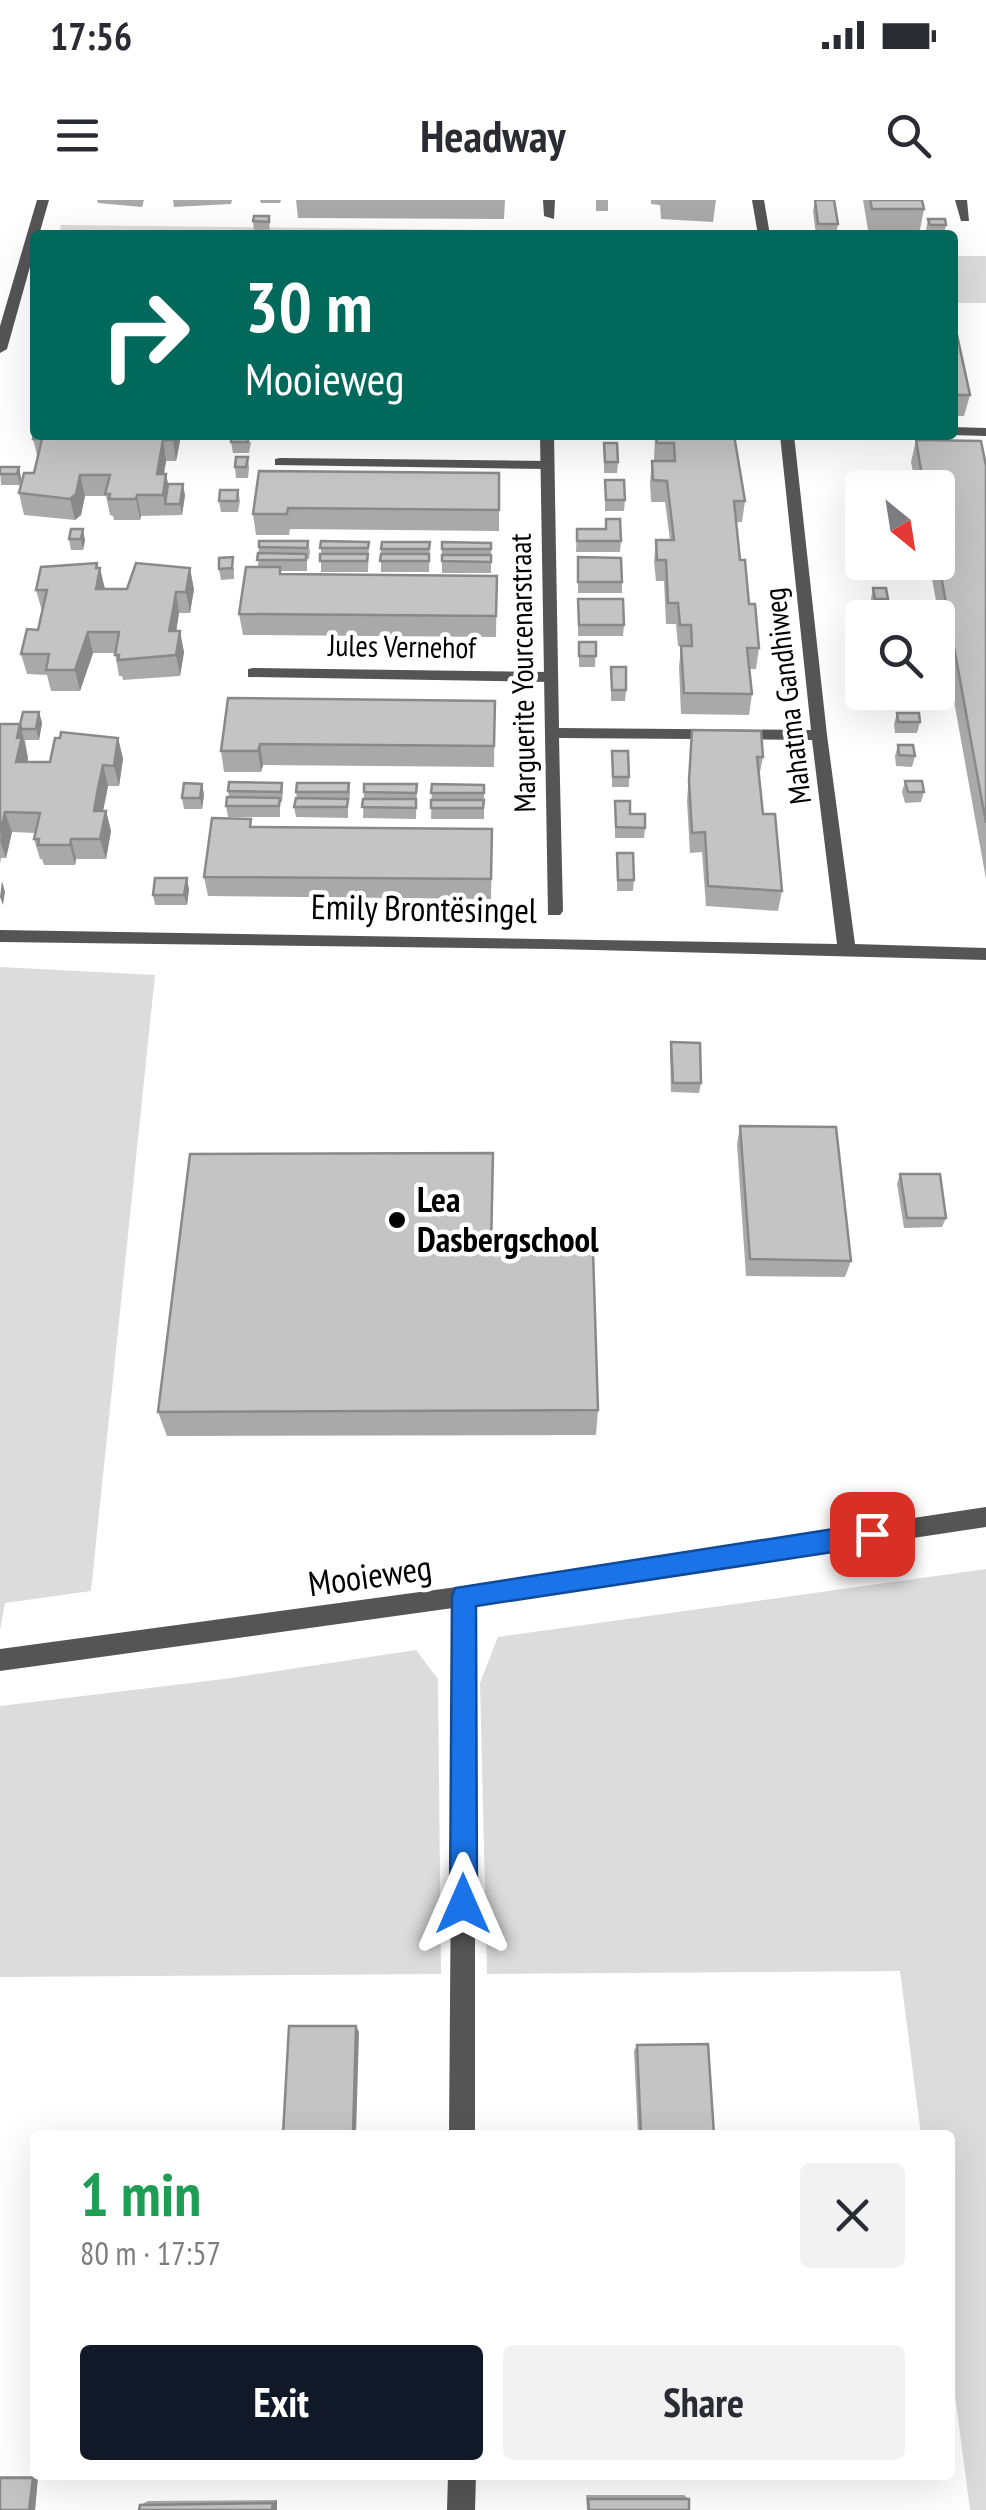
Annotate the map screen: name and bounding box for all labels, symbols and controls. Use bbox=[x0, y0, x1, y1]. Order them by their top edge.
text: 17:56 bbox=[50, 11, 132, 60]
text: Headway bbox=[420, 106, 566, 164]
icon: menu bbox=[50, 108, 105, 163]
icon: search bbox=[881, 108, 936, 163]
text: 30 m bbox=[245, 261, 373, 351]
icon: right bbox=[80, 270, 210, 400]
text: Mooieweg bbox=[245, 349, 404, 407]
north arrow bbox=[845, 470, 955, 580]
map controls bbox=[845, 470, 955, 710]
street label: Marguerite Yourcenarstraat bbox=[500, 532, 543, 813]
street label: Mahatma Gandhiweg bbox=[754, 586, 819, 807]
button: search bbox=[845, 600, 955, 710]
street label: Jules Vernehof bbox=[327, 625, 477, 666]
street label: Emily Brontësingel bbox=[311, 883, 537, 933]
place label: Lea Dasbergschool bbox=[417, 1176, 599, 1262]
marker: Lea Dasbergschool bbox=[386, 1209, 408, 1231]
pin bbox=[830, 1492, 915, 1577]
icon: arrive bbox=[845, 1507, 900, 1562]
street label: Mooieweg bbox=[305, 1544, 434, 1606]
position arrow bbox=[411, 1852, 515, 1956]
text: 1 min bbox=[80, 2155, 201, 2233]
button: close bbox=[800, 2163, 905, 2268]
text: 80 m · 17:57 bbox=[80, 2232, 221, 2274]
button: Exit bbox=[80, 2345, 483, 2460]
button: Share bbox=[503, 2345, 905, 2460]

